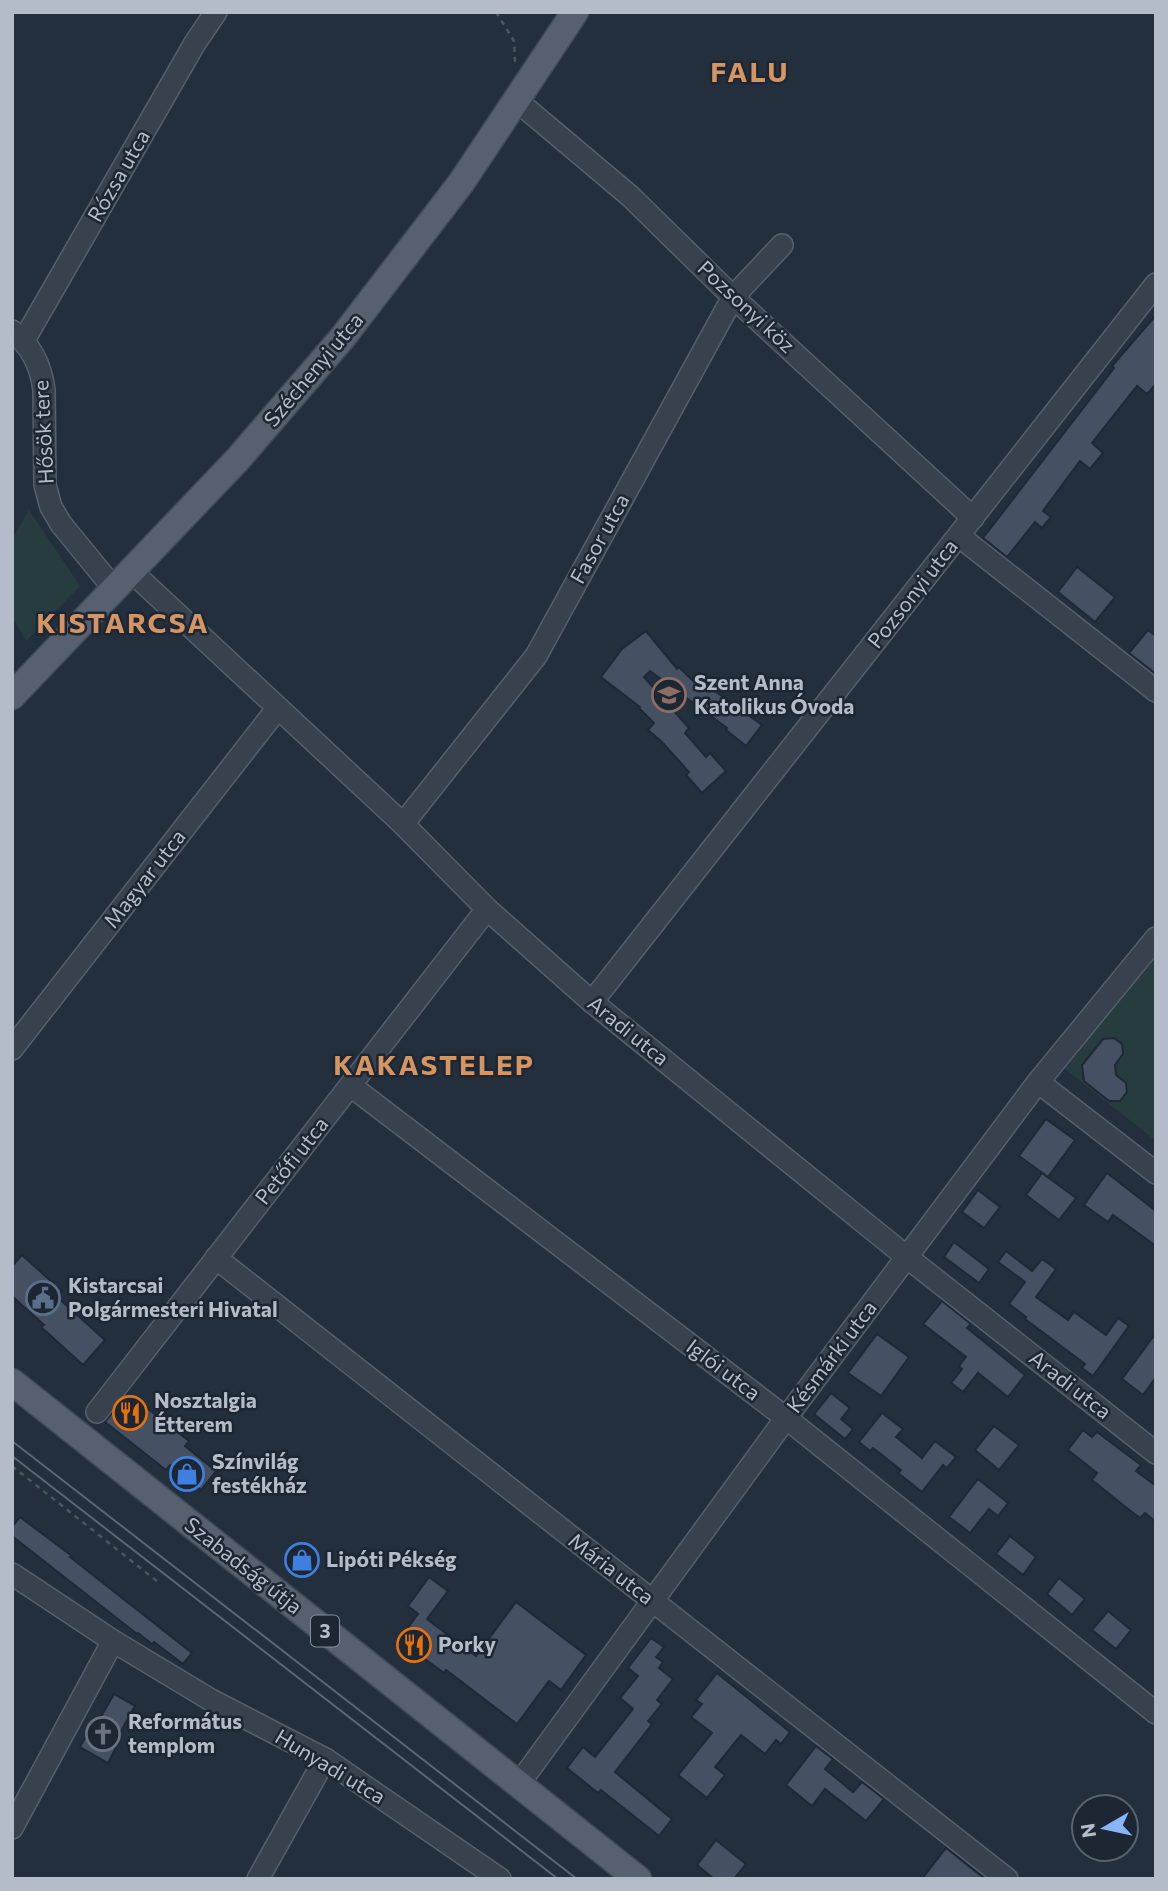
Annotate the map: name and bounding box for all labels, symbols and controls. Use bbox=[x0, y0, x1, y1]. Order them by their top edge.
district label: FALU bbox=[710, 54, 790, 88]
street label: Rózsa utca bbox=[81, 125, 154, 226]
street label: Pozsonyi köz bbox=[693, 255, 801, 357]
street label: Széchenyi utca bbox=[258, 307, 368, 431]
street label: Hősök tere bbox=[27, 379, 58, 485]
street label: Fasor utca bbox=[564, 489, 634, 587]
street label: Pozsonyi utca bbox=[861, 534, 962, 653]
district label: KISTARCSA bbox=[36, 605, 210, 639]
place label: Szent Anna Katolikus Óvoda bbox=[694, 669, 854, 718]
school or university icon: Szent Anna Katolikus Óvoda bbox=[650, 676, 688, 714]
street label: Magyar utca bbox=[98, 824, 190, 932]
street label: Aradi utca bbox=[583, 990, 674, 1070]
district label: KAKASTELEP bbox=[333, 1047, 535, 1081]
street label: Petőfi utca bbox=[249, 1111, 333, 1209]
place label: Kistarcsai Polgármesteri Hivatal bbox=[68, 1272, 278, 1321]
public building icon: Kistarcsai Polgármesteri Hivatal bbox=[24, 1279, 62, 1317]
street label: Késmárki utca bbox=[781, 1295, 881, 1417]
street label: Iglói utca bbox=[682, 1333, 766, 1405]
street label: Aradi utca bbox=[1025, 1344, 1117, 1423]
place label: Nosztalgia Étterem bbox=[154, 1387, 257, 1436]
restaurant icon: Nosztalgia Étterem bbox=[111, 1394, 149, 1432]
place label: Színvilág festékház bbox=[212, 1448, 307, 1497]
shop icon: Színvilág festékház bbox=[168, 1455, 206, 1493]
street label: Szabadság útja bbox=[180, 1511, 307, 1618]
street label: Mária utca bbox=[564, 1527, 659, 1609]
shop icon: Lipóti Pékség bbox=[283, 1541, 321, 1579]
place label: Lipóti Pékség bbox=[326, 1546, 457, 1571]
road number: 3 bbox=[311, 1616, 339, 1646]
restaurant icon: Porky bbox=[395, 1626, 433, 1664]
place label: Porky bbox=[438, 1631, 497, 1656]
place label: Református templom bbox=[128, 1708, 242, 1757]
church icon: Református templom bbox=[84, 1715, 122, 1753]
street label: Hunyadi utca bbox=[271, 1723, 390, 1808]
north arrow bbox=[1070, 1793, 1140, 1863]
text: N bbox=[1075, 1822, 1100, 1840]

